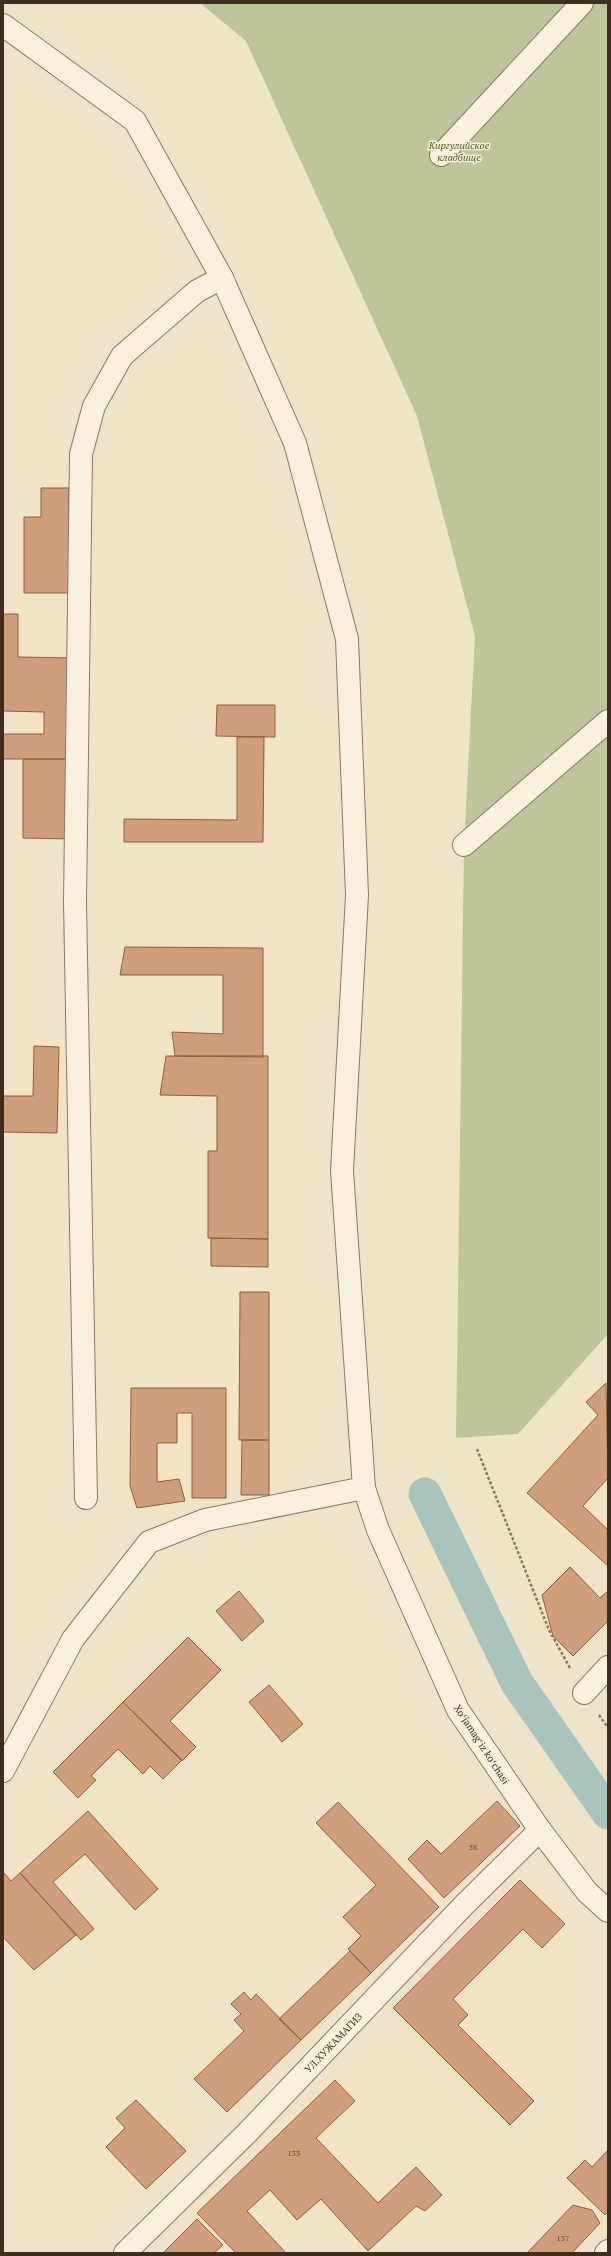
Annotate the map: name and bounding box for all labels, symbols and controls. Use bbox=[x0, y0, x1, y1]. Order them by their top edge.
park label: Киргулийское кладбище bbox=[428, 139, 490, 164]
street label: Xoʻjamagʻiz koʻchasi bbox=[451, 1702, 512, 1787]
house number: 58 bbox=[469, 1842, 477, 1852]
street label: УЛ.ХУЖАМАГИЗ bbox=[302, 2010, 365, 2076]
house number: 133 bbox=[288, 2148, 300, 2158]
house number: 137 bbox=[557, 2233, 569, 2243]

